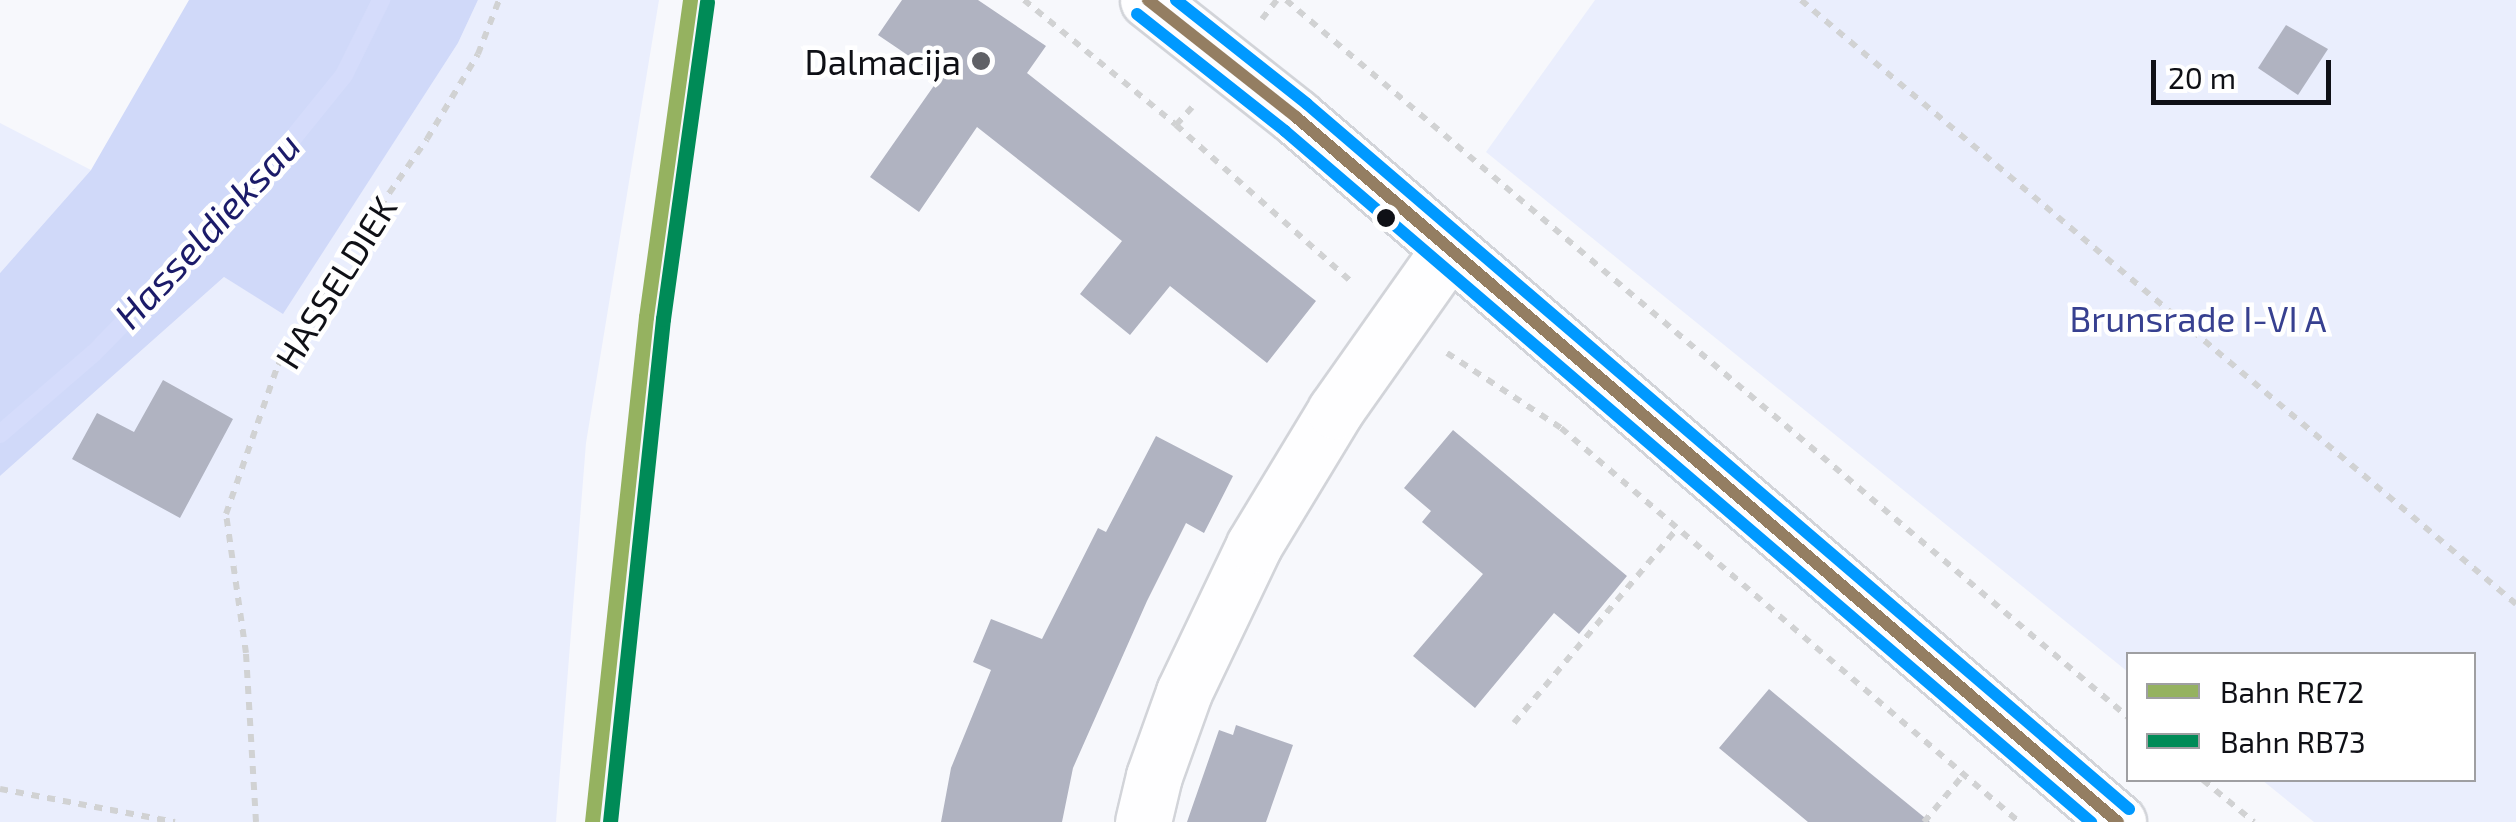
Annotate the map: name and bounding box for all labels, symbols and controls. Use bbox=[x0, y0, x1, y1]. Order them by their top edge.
place label: Dalmacija bbox=[805, 40, 961, 82]
scale bar bbox=[2156, 40, 2336, 102]
marker: Dalmacija bbox=[970, 50, 992, 72]
text: 20 m bbox=[2168, 59, 2236, 95]
water label: Hasseldieksau bbox=[105, 123, 309, 337]
street label: HASSELDIEK bbox=[266, 188, 404, 376]
unlabelled marker bbox=[1376, 208, 1396, 228]
park label: Brunsrade I-VI A bbox=[2069, 297, 2327, 339]
legend bbox=[2126, 652, 2476, 782]
text: Bahn RE72 bbox=[2220, 673, 2364, 709]
text: Bahn RB73 bbox=[2220, 723, 2366, 759]

